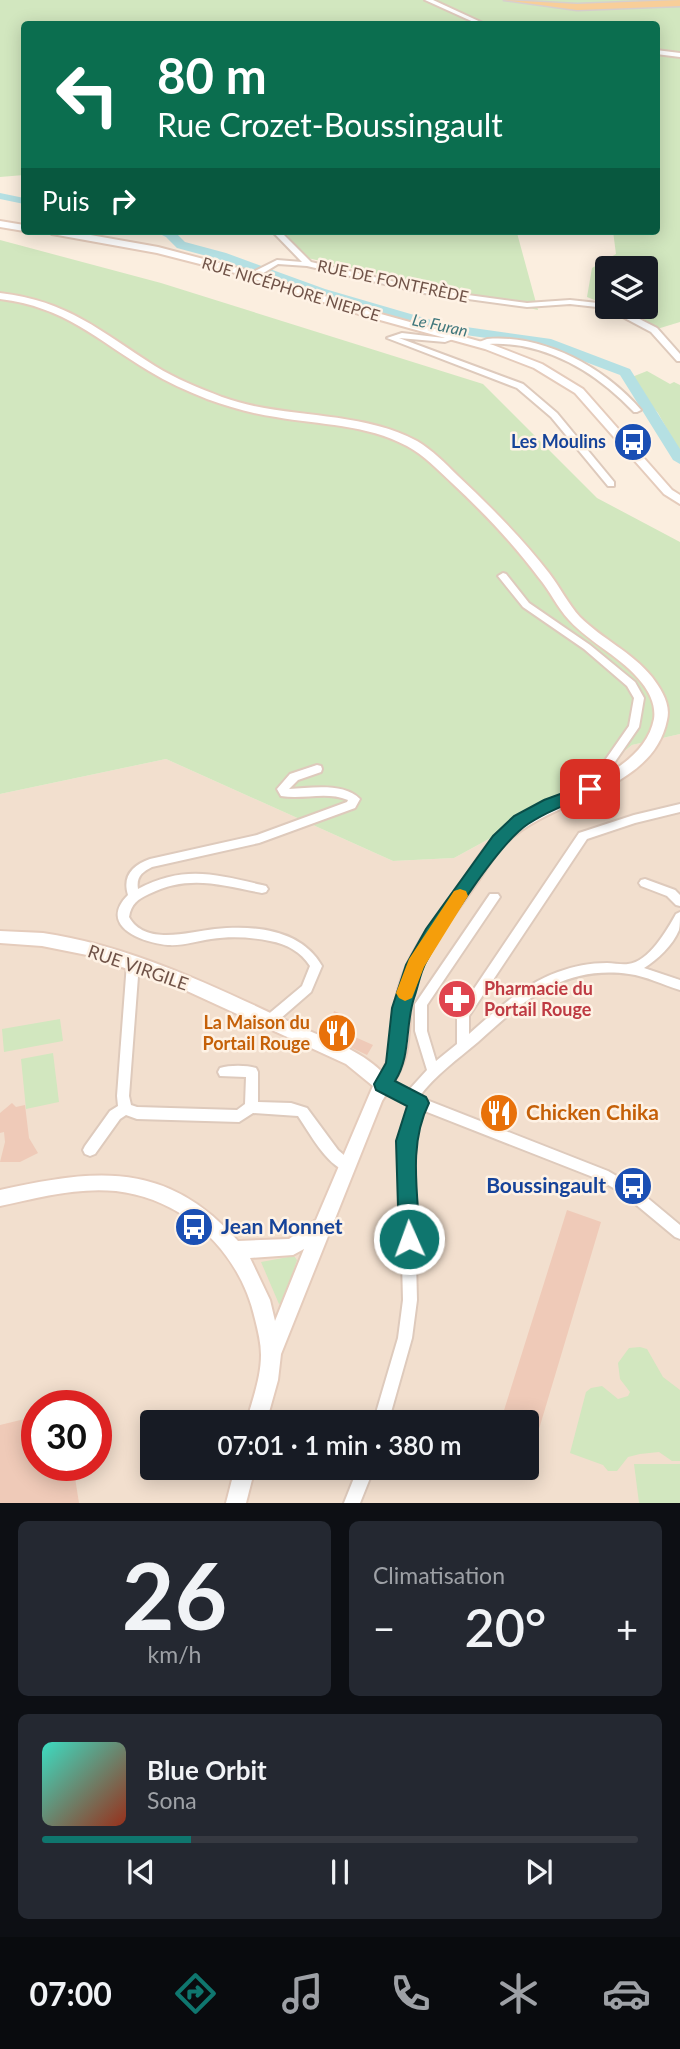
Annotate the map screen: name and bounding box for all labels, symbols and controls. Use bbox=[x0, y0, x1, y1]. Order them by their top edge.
text: 80 m bbox=[157, 46, 267, 104]
icon: left bbox=[42, 49, 133, 140]
text: Rue Crozet-Boussingault bbox=[157, 105, 503, 144]
icon: right bbox=[104, 182, 142, 220]
text: Puis bbox=[42, 185, 90, 217]
street label: RUE NICÉPHORE NIEPCE bbox=[200, 252, 382, 325]
street label: RUE DE FONTFRÈDE bbox=[316, 255, 470, 306]
map controls bbox=[595, 256, 658, 319]
button: layers bbox=[595, 256, 658, 319]
water label: Le Furan bbox=[411, 309, 470, 340]
bus stop icon: Les Moulins bbox=[612, 421, 654, 463]
place label: Les Moulins bbox=[511, 430, 606, 452]
pin bbox=[560, 759, 620, 819]
icon: arrive bbox=[571, 770, 609, 808]
street label: RUE VIRGILE bbox=[85, 940, 192, 995]
place label: Pharmacie du Portail Rouge bbox=[484, 977, 593, 1020]
pharmacy icon: Pharmacie du Portail Rouge bbox=[436, 978, 478, 1020]
place label: La Maison du Portail Rouge bbox=[203, 1011, 310, 1054]
restaurant icon: La Maison du Portail Rouge bbox=[316, 1012, 358, 1054]
restaurant icon: Chicken Chika bbox=[478, 1092, 520, 1134]
place label: Chicken Chika bbox=[526, 1099, 659, 1124]
bus stop icon: Boussingault bbox=[612, 1165, 654, 1207]
place label: Boussingault bbox=[486, 1172, 606, 1197]
position arrow bbox=[372, 1202, 446, 1276]
bus stop icon: Jean Monnet bbox=[173, 1206, 215, 1248]
place label: Jean Monnet bbox=[221, 1213, 343, 1238]
speed limit sign: 30 bbox=[21, 1390, 112, 1481]
text: 07:01 · 1 min · 380 m bbox=[217, 1429, 462, 1461]
text: 26 bbox=[122, 1540, 227, 1649]
text: Climatisation bbox=[373, 1561, 505, 1589]
text: 20° bbox=[465, 1596, 546, 1658]
text: − bbox=[373, 1605, 395, 1651]
text: + bbox=[616, 1605, 638, 1651]
text: km/h bbox=[148, 1640, 201, 1668]
text: Blue Orbit bbox=[147, 1754, 267, 1786]
text: Sona bbox=[147, 1786, 197, 1814]
icon: previous bbox=[122, 1853, 160, 1891]
icon: pause bbox=[321, 1853, 359, 1891]
icon: next bbox=[520, 1853, 558, 1891]
icon: directions bbox=[171, 1969, 220, 2018]
icon: music bbox=[278, 1969, 327, 2018]
icon: phone bbox=[386, 1969, 435, 2018]
icon: climate bbox=[494, 1969, 543, 2018]
icon: car bbox=[602, 1969, 651, 2018]
text: 07:00 bbox=[29, 1974, 112, 2013]

